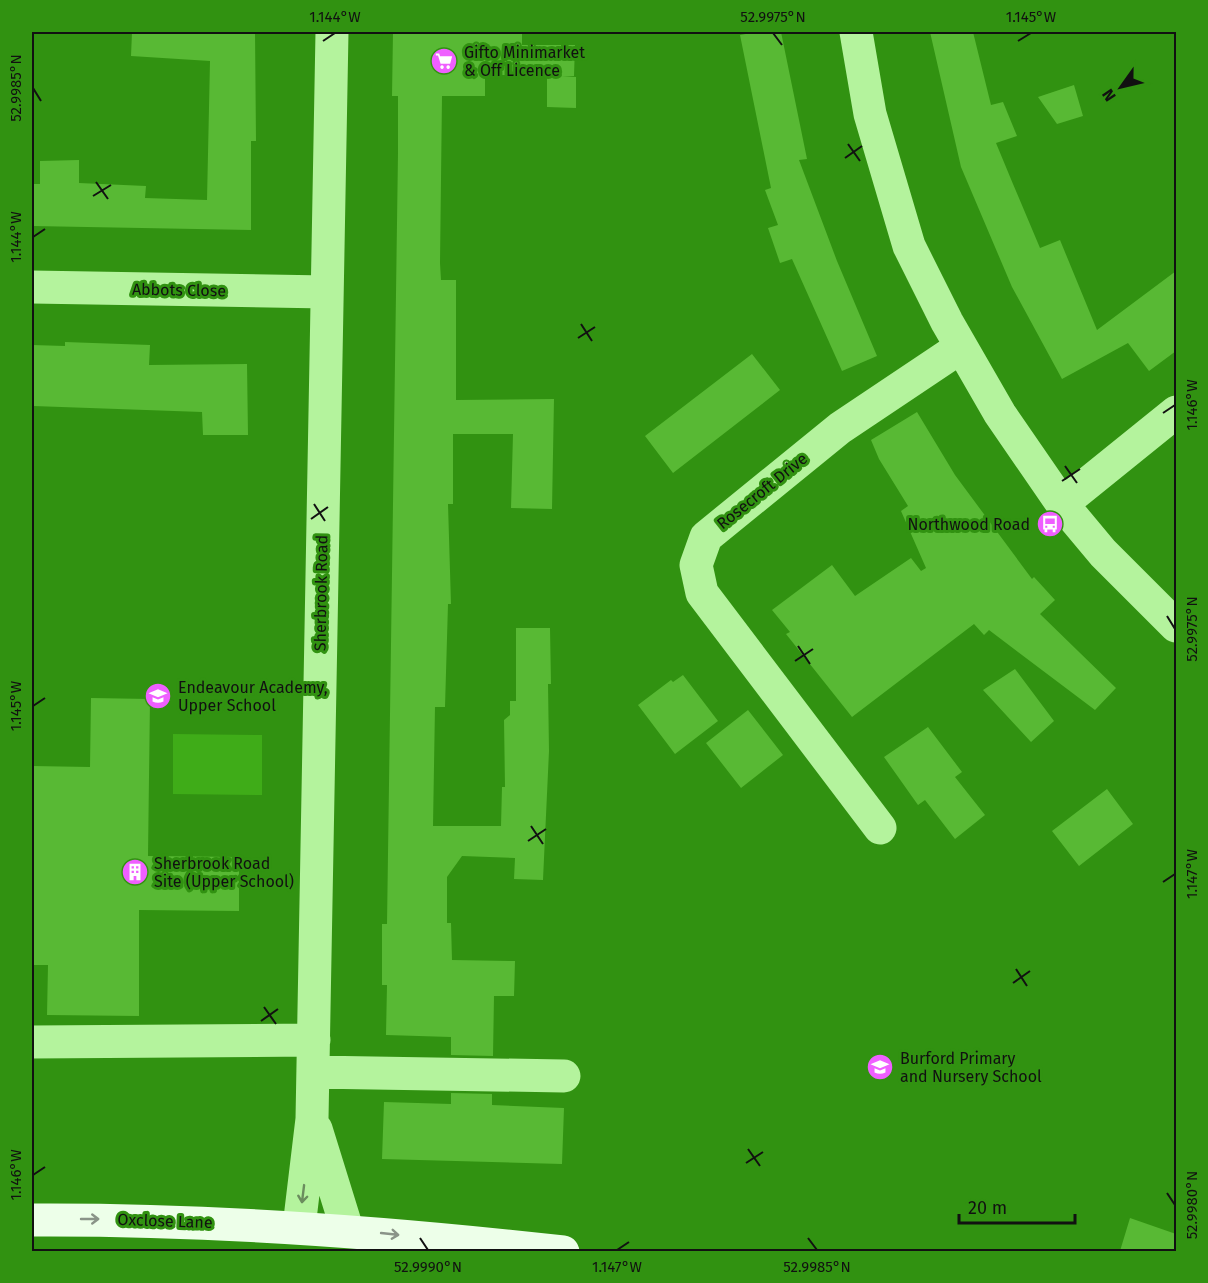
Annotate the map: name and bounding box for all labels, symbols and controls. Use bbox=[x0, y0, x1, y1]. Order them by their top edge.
text: 1.144°W bbox=[309, 8, 361, 26]
text: 52.9975°N bbox=[740, 8, 806, 26]
text: 1.145°W bbox=[1006, 8, 1057, 26]
place label: Gifto Minimarket & Off Licence bbox=[464, 43, 585, 80]
supermarket icon: Gifto Minimarket & Off Licence bbox=[429, 46, 459, 76]
text: 52.9985°N bbox=[7, 54, 25, 122]
north arrow bbox=[1091, 57, 1151, 117]
text: N bbox=[1098, 85, 1120, 105]
text: 1.144°W bbox=[7, 211, 25, 263]
street label: Abbots Close bbox=[132, 280, 226, 300]
text: 1.146°W bbox=[1183, 379, 1201, 431]
street label: Rosecroft Drive bbox=[713, 449, 811, 533]
bus stop icon: Northwood Road bbox=[1035, 509, 1065, 539]
place label: Northwood Road bbox=[908, 515, 1030, 534]
street label: Sherbrook Road bbox=[310, 535, 332, 651]
text: 52.9975°N bbox=[1183, 596, 1201, 662]
place label: Endeavour Academy, Upper School bbox=[178, 678, 328, 715]
text: 1.145°W bbox=[7, 680, 25, 731]
school or university icon: Endeavour Academy, Upper School bbox=[143, 681, 173, 711]
text: 1.147°W bbox=[1183, 849, 1201, 899]
place label: Sherbrook Road Site (Upper School) bbox=[154, 854, 294, 891]
building icon: Sherbrook Road Site (Upper School) bbox=[120, 857, 150, 887]
place label: Burford Primary and Nursery School bbox=[900, 1049, 1042, 1086]
school or university icon: Burford Primary and Nursery School bbox=[865, 1052, 895, 1082]
text: 1.146°W bbox=[7, 1149, 25, 1201]
text: 52.9980°N bbox=[1183, 1171, 1201, 1239]
one-way arrow bbox=[298, 1183, 309, 1203]
scale bar bbox=[959, 1187, 1074, 1225]
text: 20 m bbox=[968, 1197, 1007, 1219]
street label: Oxclose Lane bbox=[117, 1210, 213, 1232]
one-way arrow bbox=[79, 1213, 99, 1225]
one-way arrow bbox=[379, 1229, 399, 1240]
text: 52.9990°N bbox=[394, 1258, 462, 1276]
text: 1.147°W bbox=[592, 1258, 642, 1276]
text: 52.9985°N bbox=[783, 1258, 851, 1276]

